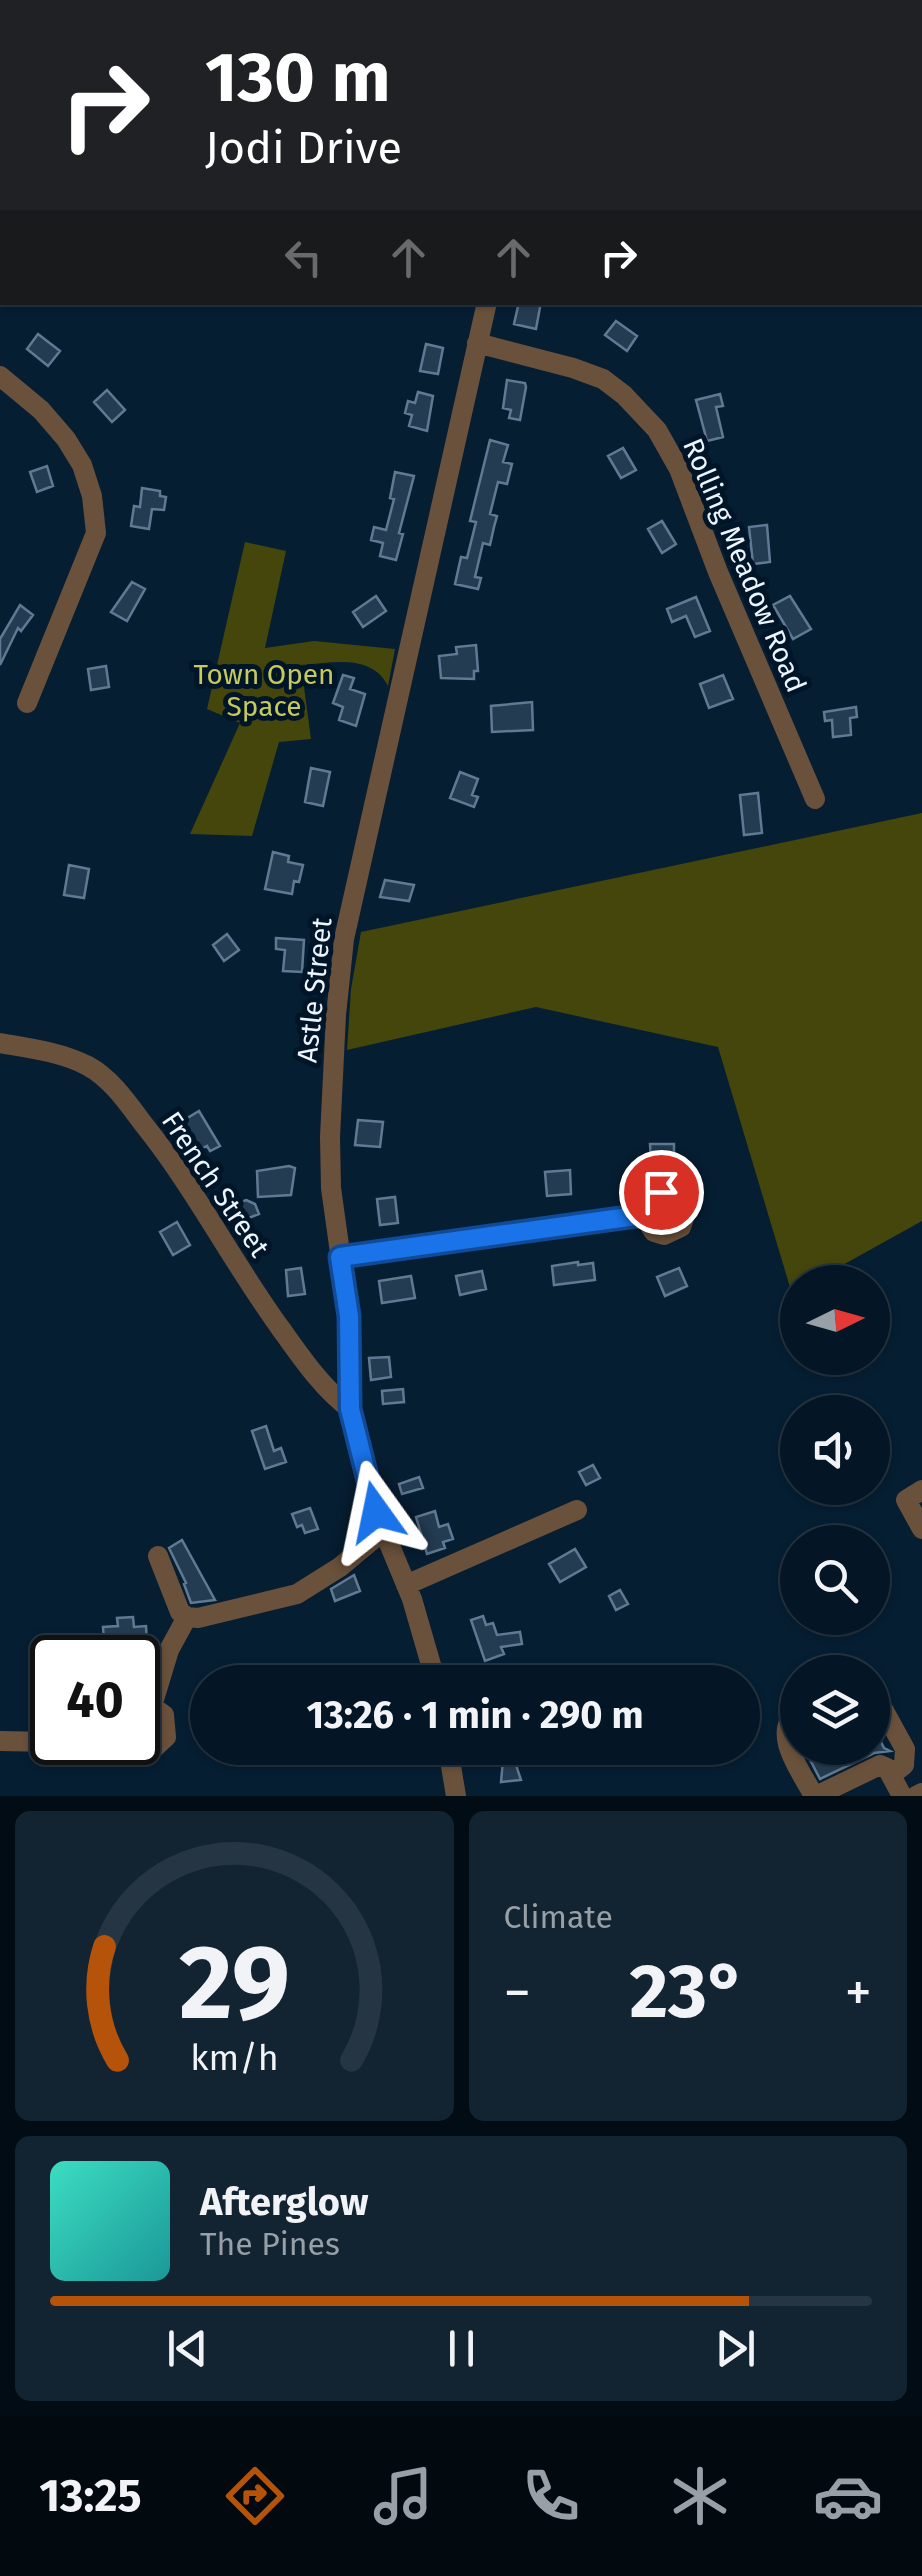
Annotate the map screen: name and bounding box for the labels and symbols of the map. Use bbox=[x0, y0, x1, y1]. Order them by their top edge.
street label: Rolling Meadow Road bbox=[676, 433, 813, 697]
park label: Town Open Space bbox=[194, 658, 334, 723]
street label: Astle Street bbox=[290, 915, 339, 1064]
street label: French Street bbox=[155, 1106, 277, 1264]
pin bbox=[619, 1150, 704, 1235]
north arrow bbox=[780, 1265, 890, 1375]
position arrow bbox=[324, 1460, 428, 1564]
speed limit sign: 40 bbox=[30, 1635, 160, 1765]

